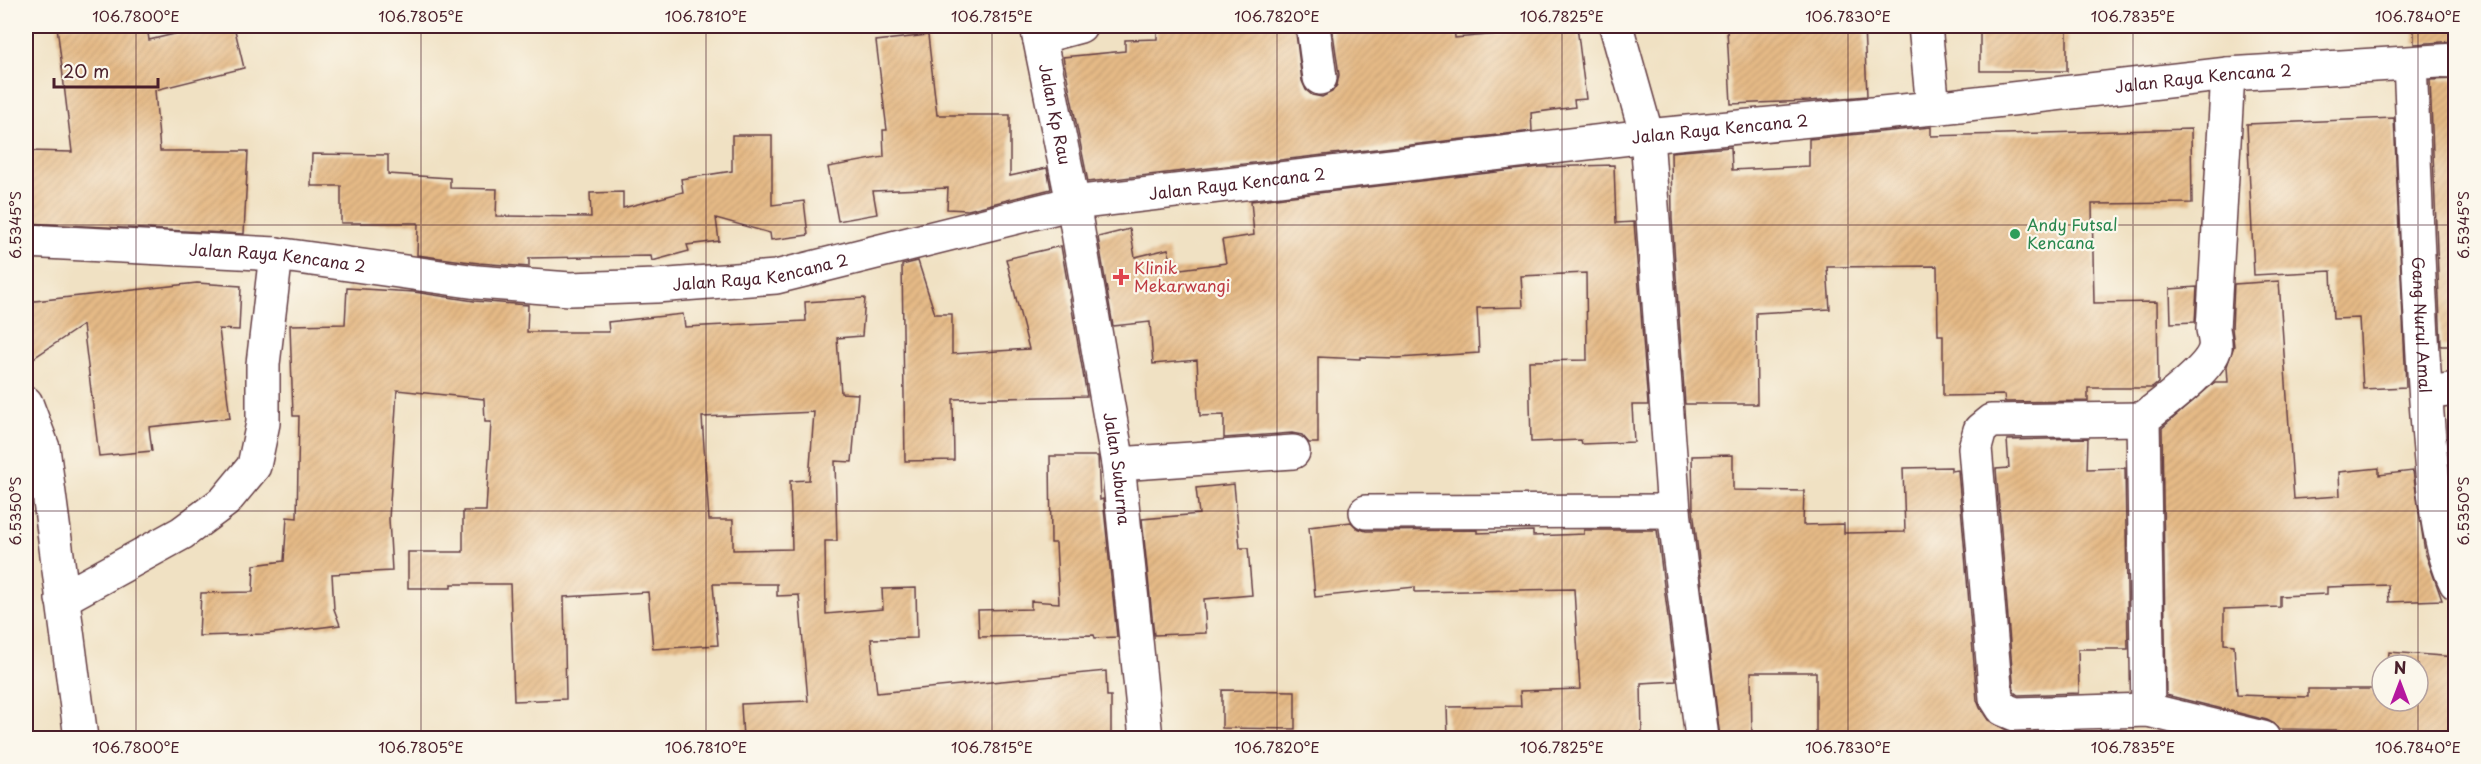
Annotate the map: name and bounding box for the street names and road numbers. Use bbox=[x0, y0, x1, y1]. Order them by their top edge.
street label: Jalan Raya Kencana 2 bbox=[2113, 57, 2292, 98]
street label: Jalan Kp Rau bbox=[1034, 61, 1078, 167]
street label: Jalan Raya Kencana 2 bbox=[1630, 107, 1809, 149]
street label: Jalan Raya Kencana 2 bbox=[1147, 161, 1326, 205]
street label: Jalan Raya Kencana 2 bbox=[188, 236, 367, 277]
street label: Jalan Raya Kencana 2 bbox=[672, 247, 850, 296]
street label: Gang Nurul Amal bbox=[2407, 256, 2438, 394]
street label: Jalan Suburna bbox=[1098, 410, 1137, 526]

